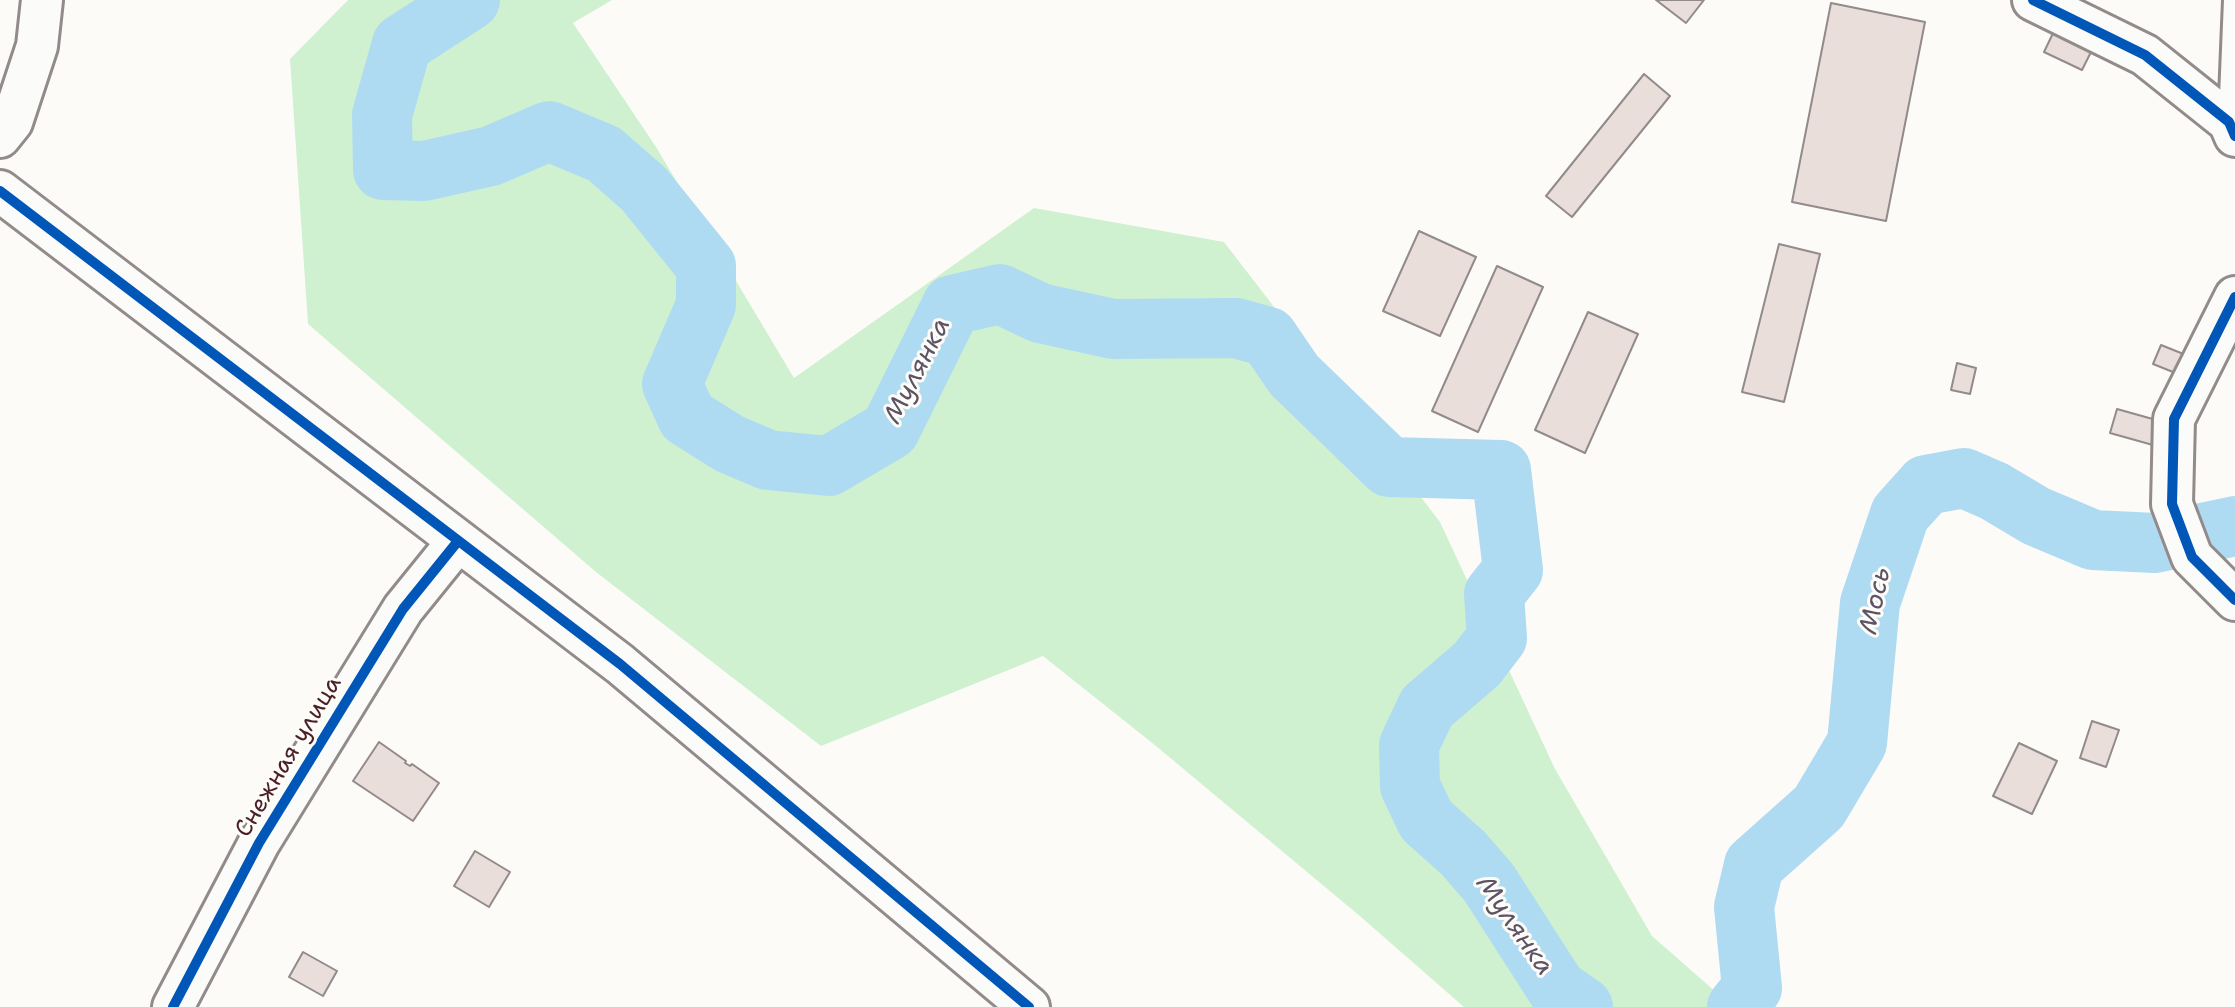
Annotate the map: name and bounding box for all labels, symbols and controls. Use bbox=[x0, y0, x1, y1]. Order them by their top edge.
water label: Мулянка bbox=[878, 313, 958, 429]
water label: Мось bbox=[1854, 565, 1898, 637]
street label: Снежная улица bbox=[230, 671, 348, 843]
water label: Мулянка bbox=[1468, 870, 1560, 982]

